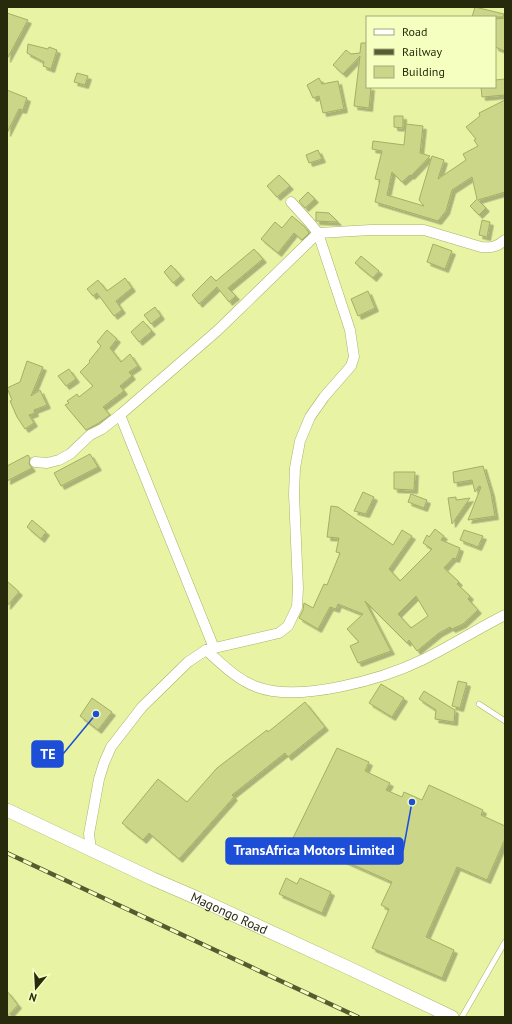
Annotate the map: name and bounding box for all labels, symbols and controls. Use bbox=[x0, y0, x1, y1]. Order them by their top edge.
legend bbox=[366, 16, 496, 88]
text: Road bbox=[402, 24, 427, 39]
text: Railway bbox=[402, 44, 442, 59]
text: Building bbox=[402, 64, 445, 79]
callout: TE bbox=[32, 741, 63, 767]
text: TE bbox=[40, 745, 56, 763]
callout: TransAfrica Motors Limited bbox=[226, 838, 403, 864]
text: TransAfrica Motors Limited bbox=[234, 841, 394, 859]
street label: Magongo Road bbox=[188, 888, 270, 938]
north arrow bbox=[16, 968, 56, 1008]
text: N bbox=[27, 990, 39, 1005]

